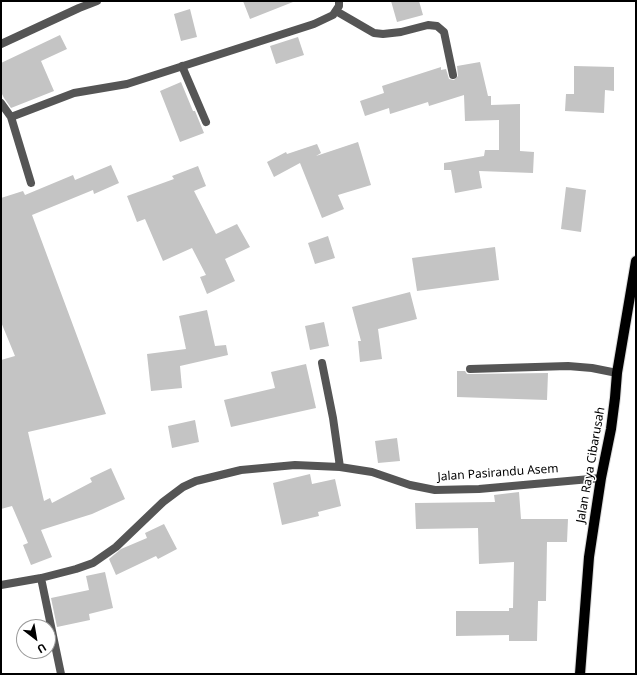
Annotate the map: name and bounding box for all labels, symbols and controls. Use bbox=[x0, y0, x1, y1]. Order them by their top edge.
street label: Jalan Raya Cibarusah bbox=[574, 406, 608, 524]
street label: Jalan Pasirandu Asem bbox=[437, 462, 559, 484]
north arrow bbox=[16, 619, 56, 659]
text: U bbox=[34, 640, 49, 657]

